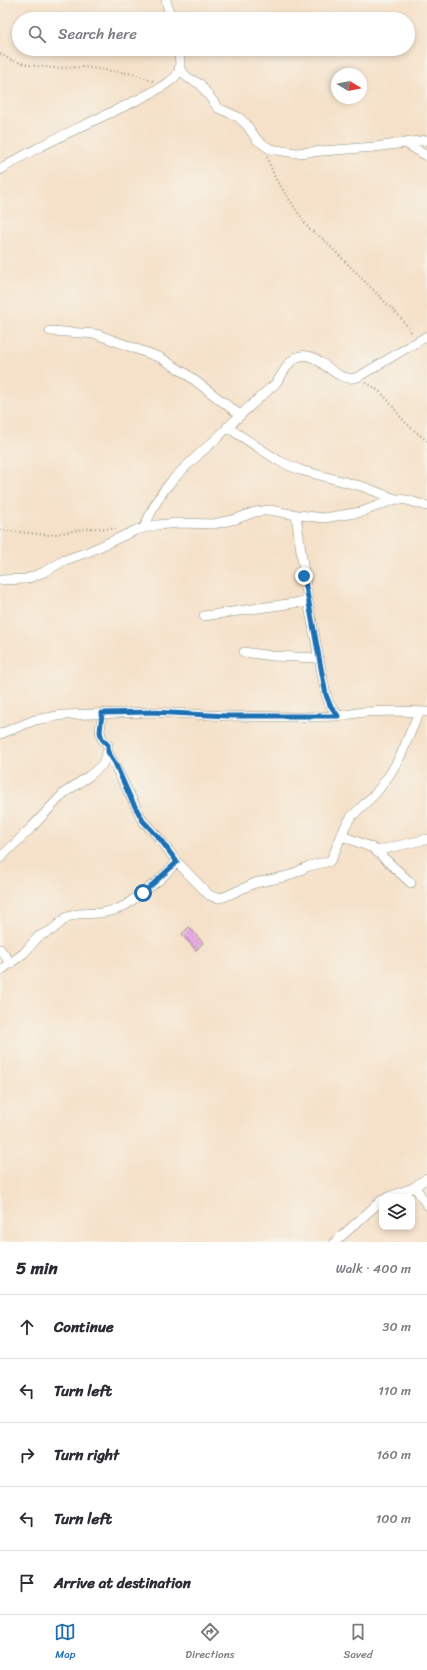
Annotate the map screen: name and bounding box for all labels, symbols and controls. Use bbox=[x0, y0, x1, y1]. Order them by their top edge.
search box bbox=[12, 12, 415, 56]
text: Search here bbox=[58, 21, 137, 47]
icon: search bbox=[26, 23, 48, 45]
north arrow bbox=[331, 68, 367, 104]
route end bbox=[295, 567, 313, 585]
route start bbox=[134, 884, 152, 902]
map controls bbox=[379, 1194, 415, 1230]
button: layers bbox=[379, 1194, 415, 1230]
text: 5 min bbox=[16, 1253, 58, 1283]
text: Walk · 400 m bbox=[336, 1257, 411, 1280]
text: Continue bbox=[54, 1314, 114, 1340]
text: 30 m bbox=[382, 1315, 411, 1338]
icon: ahead bbox=[16, 1316, 38, 1338]
text: Turn left bbox=[54, 1378, 112, 1404]
text: 110 m bbox=[378, 1379, 411, 1402]
icon: left bbox=[16, 1380, 38, 1402]
text: Turn right bbox=[54, 1442, 119, 1468]
text: 160 m bbox=[376, 1443, 411, 1466]
icon: right bbox=[16, 1444, 38, 1466]
text: Turn left bbox=[54, 1506, 112, 1532]
text: 100 m bbox=[376, 1507, 411, 1530]
icon: left bbox=[16, 1508, 38, 1530]
text: Arrive at destination bbox=[54, 1570, 191, 1596]
icon: arrive bbox=[16, 1572, 38, 1594]
tab: Map bbox=[54, 1621, 76, 1664]
tab: Directions bbox=[185, 1621, 235, 1664]
tab: Saved bbox=[344, 1621, 373, 1664]

